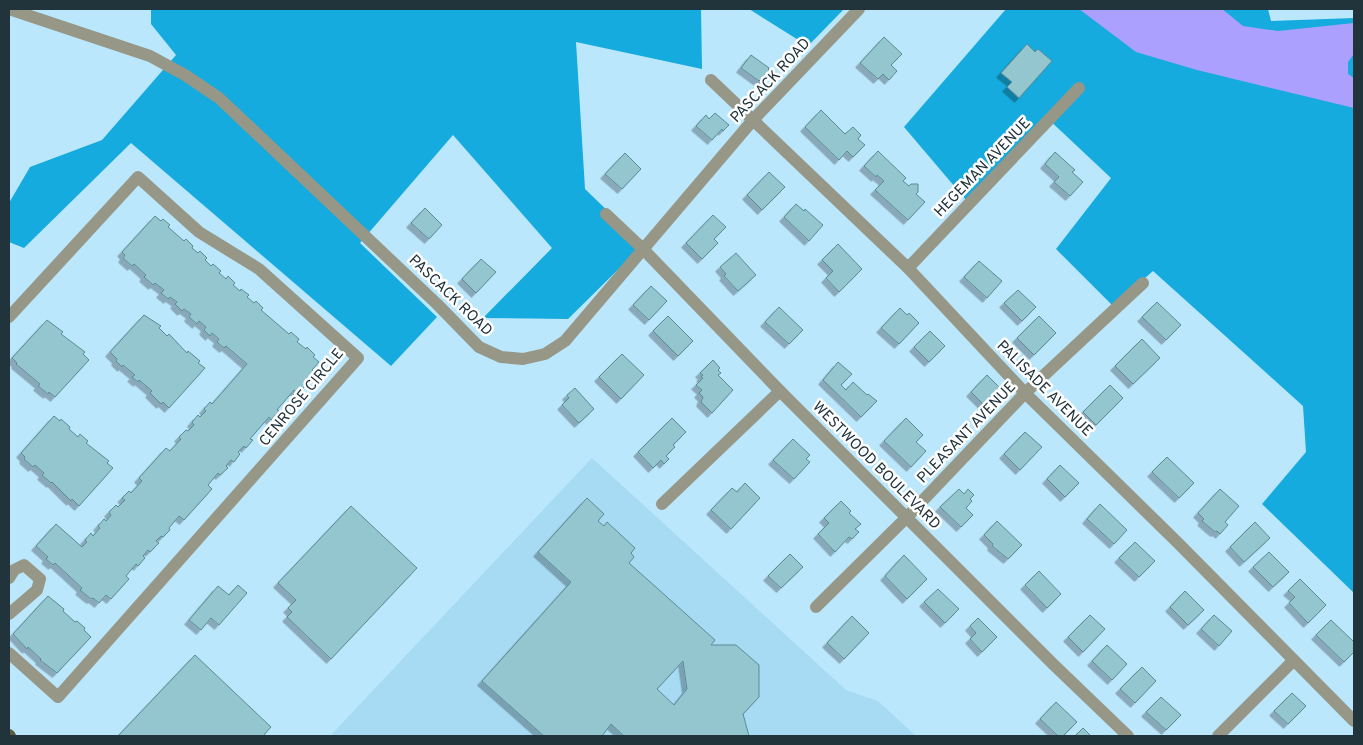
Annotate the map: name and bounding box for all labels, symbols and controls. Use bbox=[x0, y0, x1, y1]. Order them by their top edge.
street label: PASCACK ROAD bbox=[727, 35, 815, 127]
street label: HEGEMAN AVENUE bbox=[931, 114, 1035, 222]
street label: PASCACK ROAD bbox=[404, 251, 496, 341]
street label: PALISADE AVENUE bbox=[992, 337, 1096, 441]
street label: CENROSE CIRCLE bbox=[256, 345, 349, 451]
street label: PLEASANT AVENUE bbox=[914, 378, 1020, 488]
street label: WESTWOOD BOULEVARD bbox=[808, 398, 944, 534]

